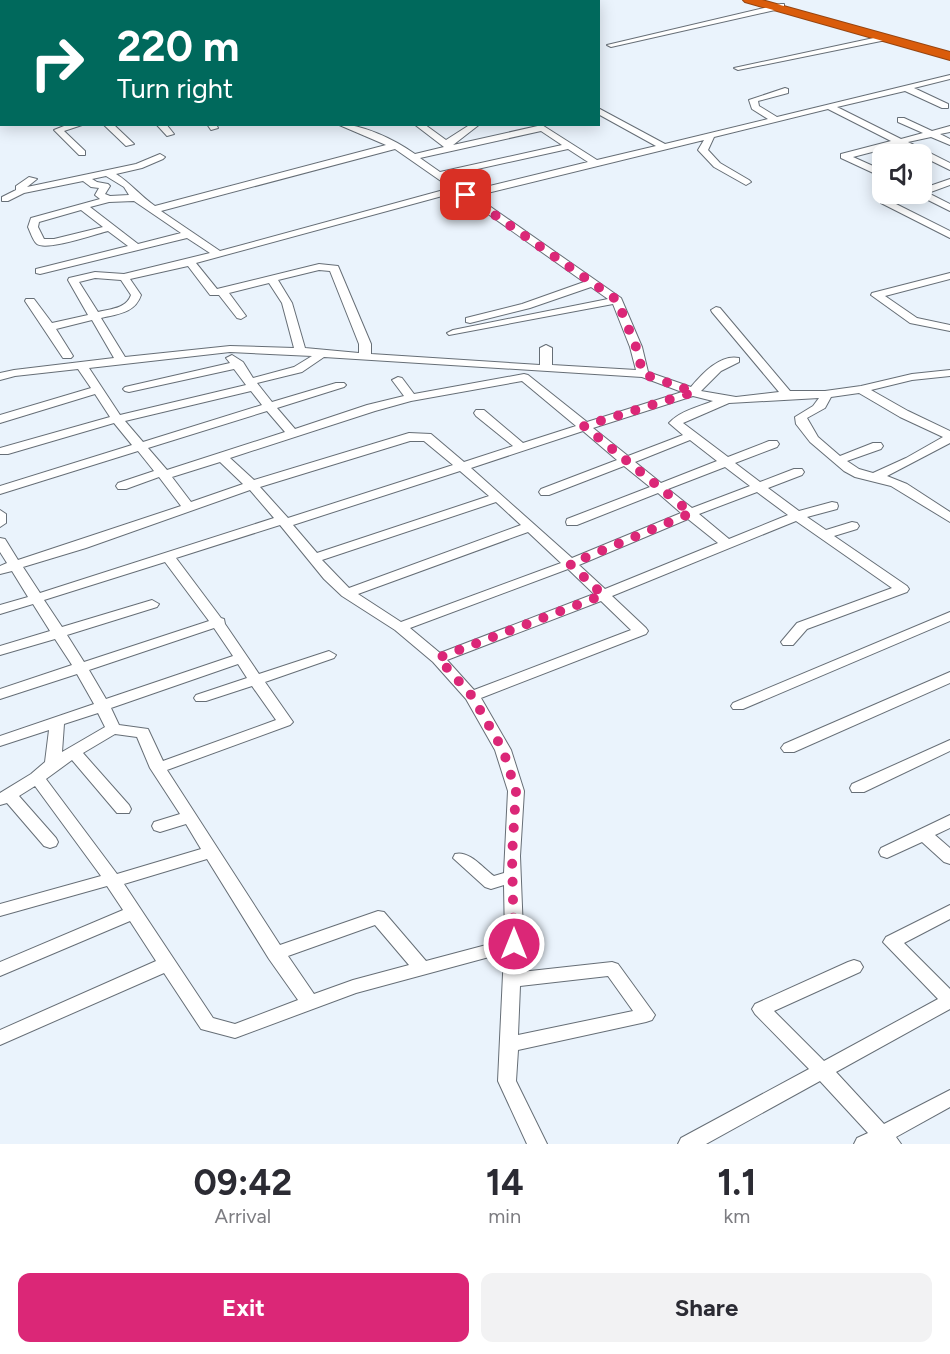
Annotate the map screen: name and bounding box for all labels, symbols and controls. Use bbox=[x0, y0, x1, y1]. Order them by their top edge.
text: 220 m bbox=[117, 21, 239, 72]
icon: right bbox=[18, 24, 96, 102]
text: Turn right bbox=[117, 72, 233, 105]
map controls bbox=[872, 144, 932, 204]
button: sound bbox=[872, 144, 932, 204]
pin bbox=[440, 169, 491, 220]
icon: arrive bbox=[449, 178, 482, 211]
position arrow bbox=[482, 912, 546, 976]
text: 09:42 bbox=[194, 1161, 292, 1204]
text: 14 bbox=[486, 1161, 524, 1204]
text: 1.1 bbox=[717, 1161, 756, 1204]
text: Arrival bbox=[215, 1204, 271, 1228]
text: min bbox=[488, 1204, 521, 1228]
text: km bbox=[723, 1204, 750, 1228]
button: Exit bbox=[18, 1273, 469, 1342]
button: Share bbox=[481, 1273, 932, 1342]

